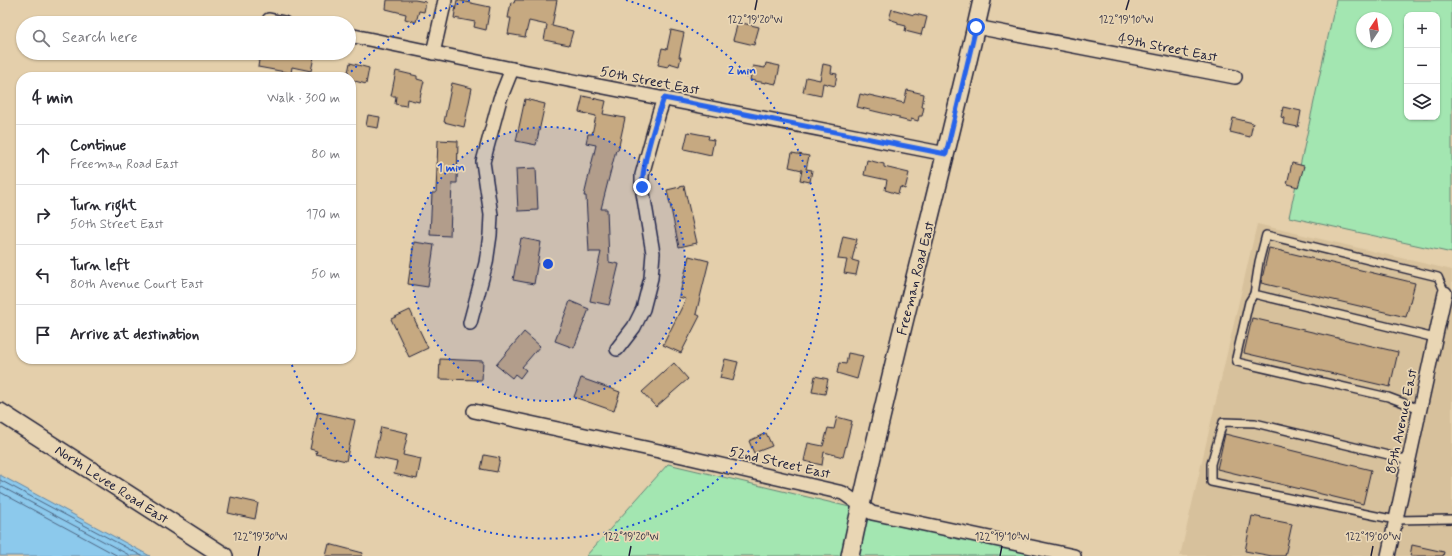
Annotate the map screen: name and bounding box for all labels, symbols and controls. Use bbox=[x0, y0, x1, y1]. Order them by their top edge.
north arrow bbox=[1356, 12, 1392, 48]
map controls bbox=[1404, 12, 1440, 120]
button: + bbox=[1404, 12, 1440, 48]
text: 122°19'20"W bbox=[728, 13, 782, 27]
text: 122°19'10"W bbox=[1099, 13, 1153, 27]
search box bbox=[16, 16, 356, 60]
route start bbox=[967, 18, 985, 36]
icon: search bbox=[30, 27, 52, 49]
text: Search here bbox=[62, 28, 138, 48]
street label: 49th Street East bbox=[1117, 30, 1219, 67]
button: − bbox=[1404, 48, 1440, 84]
street label: 50th Street East bbox=[599, 63, 701, 99]
text: 2 min bbox=[728, 63, 756, 79]
button: layers bbox=[1404, 84, 1440, 120]
text: 4 min bbox=[32, 87, 73, 109]
text: Walk · 300 m bbox=[267, 90, 340, 107]
text: Continue bbox=[70, 136, 126, 156]
icon: ahead bbox=[32, 144, 54, 166]
text: 80 m bbox=[311, 146, 340, 163]
text: Freeman Road East bbox=[70, 156, 179, 173]
text: 1 min bbox=[437, 160, 465, 176]
route end bbox=[633, 178, 651, 196]
text: Turn right bbox=[70, 196, 137, 216]
icon: right bbox=[32, 204, 54, 226]
text: 170 m bbox=[306, 206, 340, 223]
text: 50th Street East bbox=[70, 216, 164, 233]
street label: Freeman Road East bbox=[893, 219, 939, 337]
text: Turn left bbox=[70, 256, 130, 276]
centre of rings bbox=[541, 257, 555, 271]
icon: left bbox=[32, 264, 54, 286]
text: 50 m bbox=[311, 266, 340, 283]
text: 80th Avenue Court East bbox=[70, 276, 204, 293]
icon: arrive bbox=[32, 324, 54, 346]
text: Arrive at destination bbox=[70, 325, 199, 345]
street label: 85th Avenue East bbox=[1382, 367, 1422, 475]
street label: North Levee Road East bbox=[51, 441, 172, 529]
street label: 52nd Street East bbox=[727, 443, 832, 483]
text: 122°19'30"W bbox=[233, 530, 287, 544]
text: 122°19'20"W bbox=[604, 530, 658, 544]
text: 122°19'10"W bbox=[975, 530, 1029, 544]
text: 122°19'00"W bbox=[1345, 530, 1401, 544]

